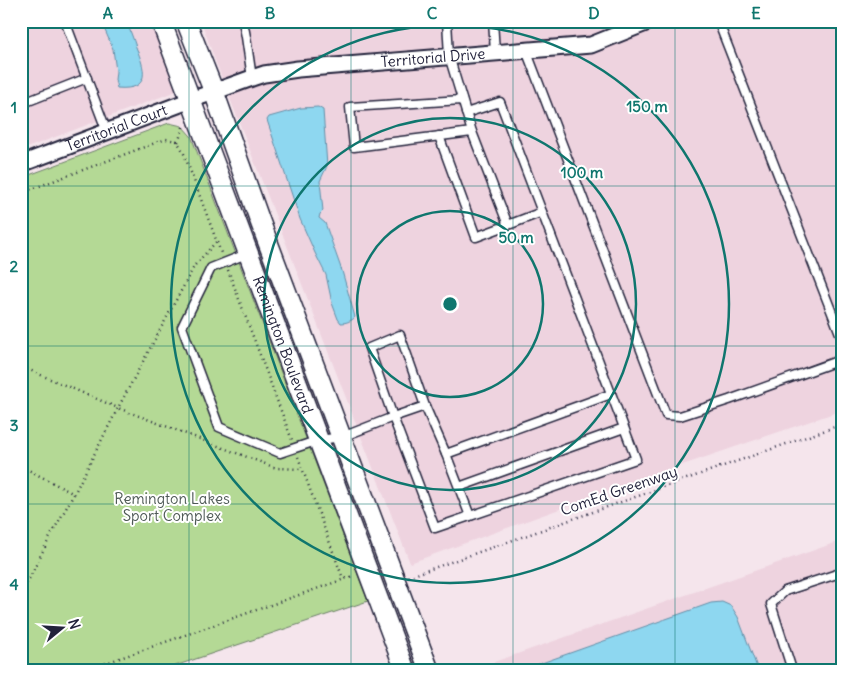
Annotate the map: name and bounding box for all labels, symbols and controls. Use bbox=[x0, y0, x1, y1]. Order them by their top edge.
text: A bbox=[103, 3, 113, 23]
text: B bbox=[265, 3, 276, 23]
text: C bbox=[427, 3, 438, 23]
text: D bbox=[588, 3, 600, 23]
text: E bbox=[751, 3, 761, 23]
street label: Territorial Drive bbox=[380, 44, 486, 71]
text: 1 bbox=[11, 97, 17, 117]
text: 150 m bbox=[626, 97, 668, 116]
street label: Territorial Court bbox=[63, 100, 170, 155]
text: 100 m bbox=[561, 163, 603, 182]
text: 50 m bbox=[498, 228, 534, 247]
text: 2 bbox=[10, 256, 19, 276]
street label: Remington Boulevard bbox=[249, 273, 318, 416]
centre of rings bbox=[441, 295, 459, 313]
text: 3 bbox=[9, 415, 19, 435]
street label: ComEd Greenway bbox=[558, 462, 680, 519]
park label: Remington Lakes Sport Complex bbox=[114, 489, 230, 525]
text: 4 bbox=[9, 574, 19, 594]
north arrow bbox=[38, 604, 88, 654]
text: N bbox=[64, 617, 84, 631]

